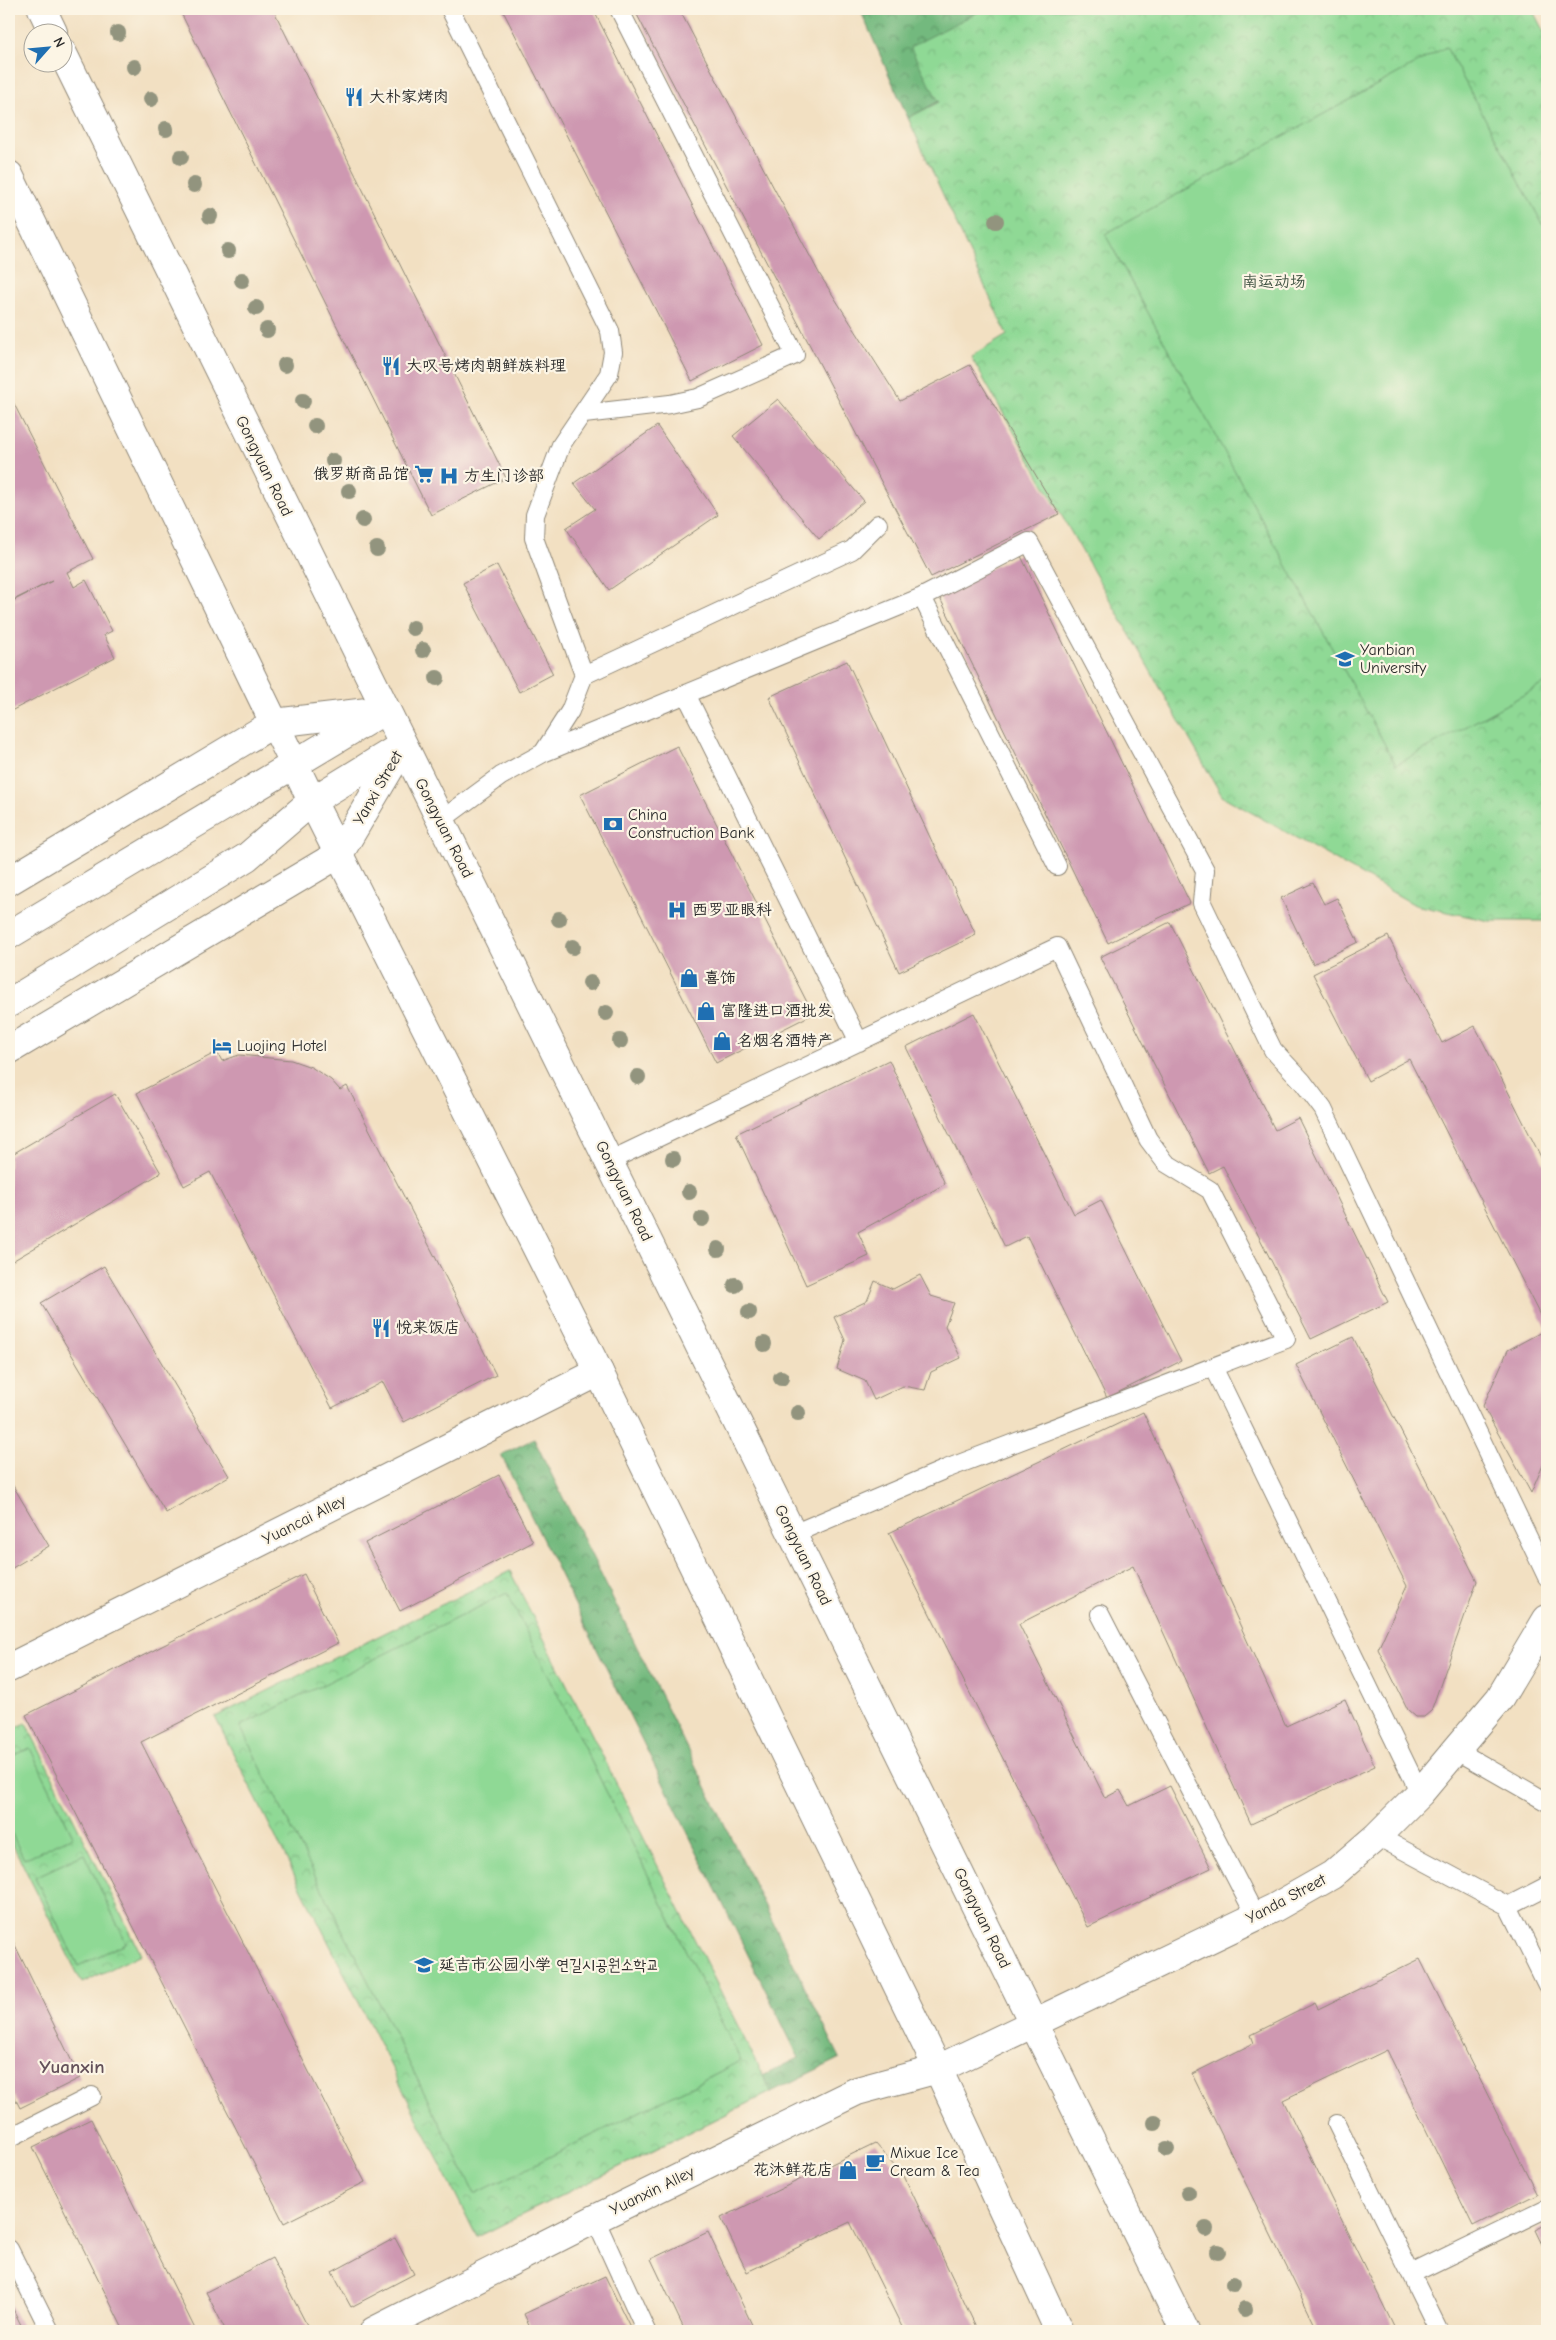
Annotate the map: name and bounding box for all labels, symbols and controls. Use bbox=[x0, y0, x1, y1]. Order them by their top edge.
north arrow bbox=[22, 22, 72, 72]
text: N bbox=[49, 34, 69, 50]
restaurant icon: 大朴家烤肉 bbox=[343, 86, 365, 108]
place label: 大朴家烤肉 bbox=[369, 88, 449, 106]
park label: 南运动场 bbox=[1242, 273, 1306, 291]
restaurant icon: 大叹号烤肉朝鲜族料理 bbox=[380, 355, 402, 377]
place label: 大叹号烤肉朝鲜族料理 bbox=[406, 357, 566, 375]
street label: Gongyuan Road bbox=[232, 413, 296, 519]
supermarket icon: 俄罗斯商品馆 bbox=[413, 463, 435, 485]
place label: 俄罗斯商品馆 bbox=[313, 465, 409, 483]
hospital icon: 方生门诊部 bbox=[438, 465, 460, 487]
place label: 方生门诊部 bbox=[464, 467, 544, 485]
place label: Yanbian University bbox=[1360, 641, 1427, 677]
school or university icon: Yanbian University bbox=[1334, 648, 1356, 670]
street label: Yanxi Street bbox=[350, 748, 407, 828]
street label: Gongyuan Road bbox=[411, 775, 477, 881]
place label: China Construction Bank bbox=[628, 806, 754, 842]
bank icon: China Construction Bank bbox=[602, 813, 624, 835]
hospital icon: 西罗亚眼科 bbox=[666, 899, 688, 921]
place label: 西罗亚眼科 bbox=[692, 901, 772, 919]
shop icon: 喜饰 bbox=[678, 967, 700, 989]
place label: 喜饰 bbox=[704, 969, 736, 987]
shop icon: 富隆进口酒批发 bbox=[695, 1000, 717, 1022]
place label: 富隆进口酒批发 bbox=[721, 1002, 833, 1020]
shop icon: 名烟名酒特产 bbox=[711, 1030, 733, 1052]
place label: 名烟名酒特产 bbox=[737, 1032, 833, 1050]
hotel icon: Luojing Hotel bbox=[211, 1035, 233, 1057]
place label: Luojing Hotel bbox=[237, 1037, 327, 1055]
street label: Gongyuan Road bbox=[592, 1138, 656, 1244]
restaurant icon: 悦来饭店 bbox=[370, 1317, 392, 1339]
place label: 悦来饭店 bbox=[396, 1319, 460, 1337]
street label: Yuancai Alley bbox=[259, 1491, 349, 1549]
street label: Gongyuan Road bbox=[771, 1502, 835, 1608]
street label: Gongyuan Road bbox=[950, 1865, 1014, 1971]
street label: Yanda Street bbox=[1243, 1870, 1329, 1928]
school or university icon: 延吉市公园小学 연길시공원소학교 bbox=[413, 1954, 435, 1976]
place label: 延吉市公园小学 연길시공원소학교 bbox=[439, 1956, 659, 1974]
district label: Yuanxin bbox=[39, 2056, 105, 2078]
place label: Mixue Ice Cream & Tea bbox=[890, 2144, 980, 2180]
cafe icon: Mixue Ice Cream & Tea bbox=[864, 2151, 886, 2173]
shop icon: 花沐鲜花店 bbox=[837, 2159, 859, 2181]
place label: 花沐鲜花店 bbox=[753, 2161, 833, 2179]
street label: Yuanxin Alley bbox=[607, 2162, 698, 2219]

